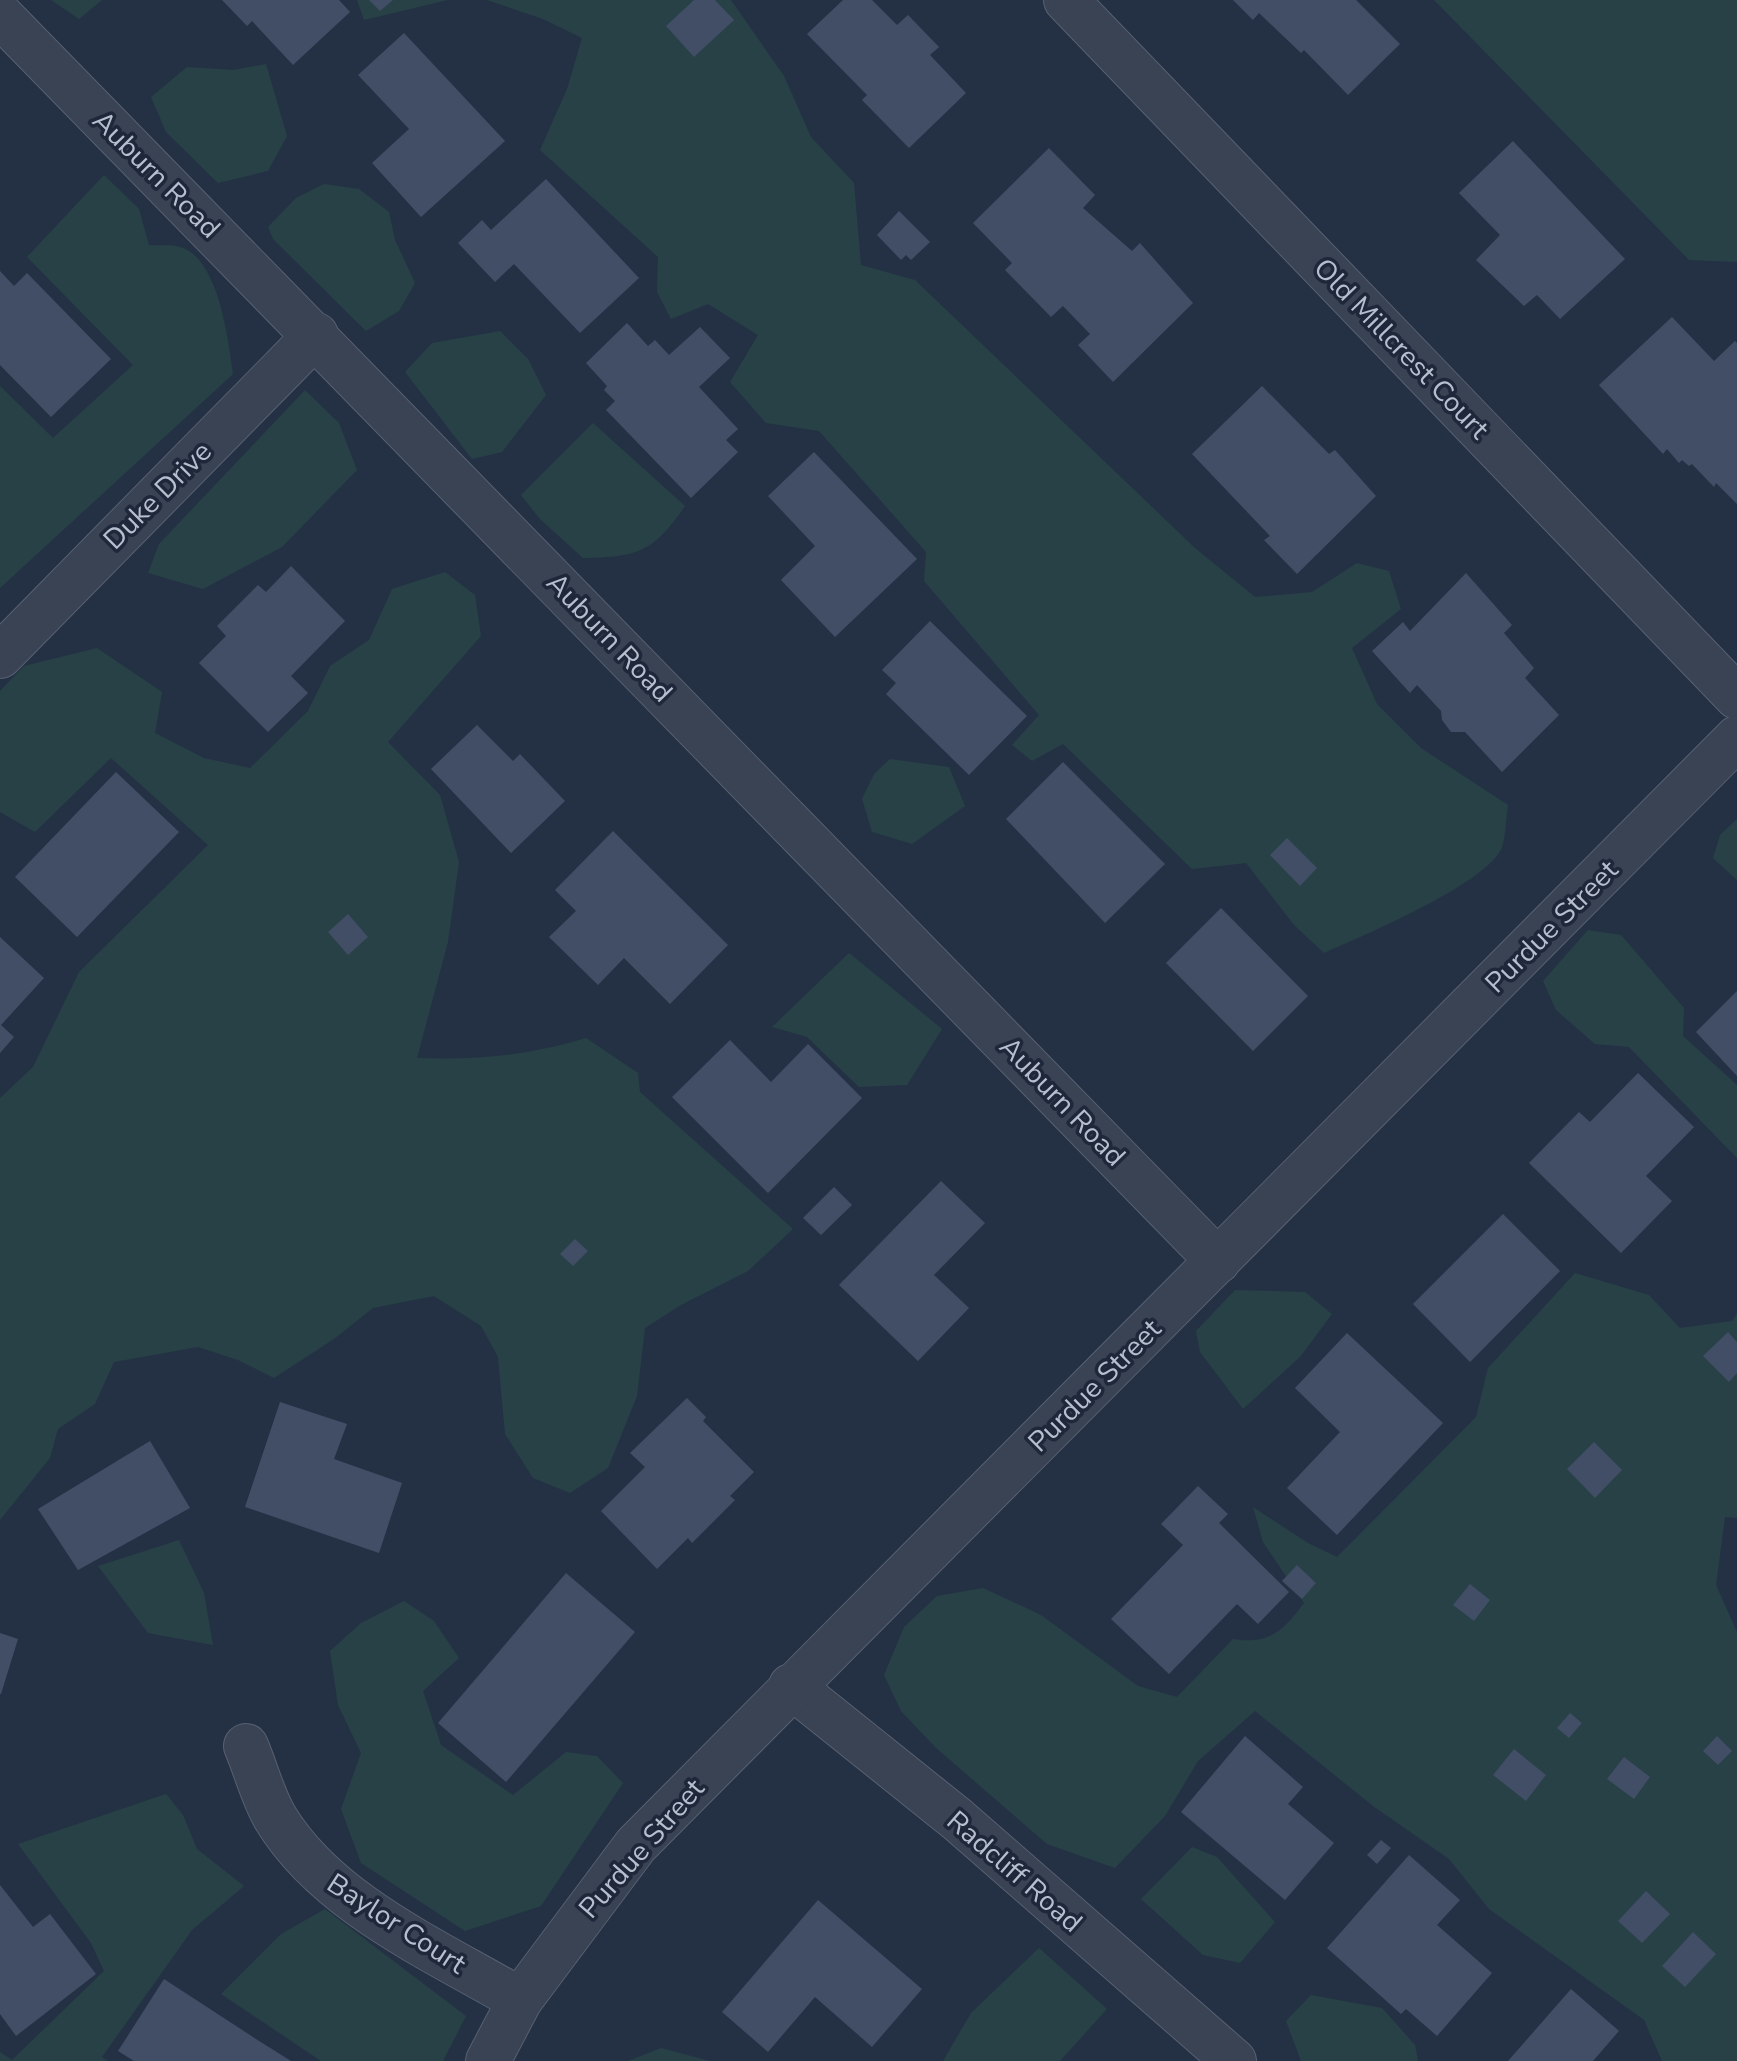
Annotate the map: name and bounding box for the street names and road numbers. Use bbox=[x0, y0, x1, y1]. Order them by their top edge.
street label: Auburn Road bbox=[84, 102, 229, 247]
street label: Old Millcrest Court bbox=[1305, 250, 1498, 448]
street label: Duke Drive bbox=[95, 433, 220, 558]
street label: Auburn Road bbox=[538, 565, 681, 711]
street label: Purdue Street bbox=[1477, 852, 1627, 1002]
street label: Auburn Road bbox=[991, 1029, 1134, 1175]
street label: Purdue Street bbox=[1020, 1311, 1170, 1461]
street label: Purdue Street bbox=[570, 1771, 713, 1927]
street label: Radcliff Road bbox=[938, 1802, 1090, 1941]
street label: Baylor Court bbox=[320, 1865, 473, 1983]

